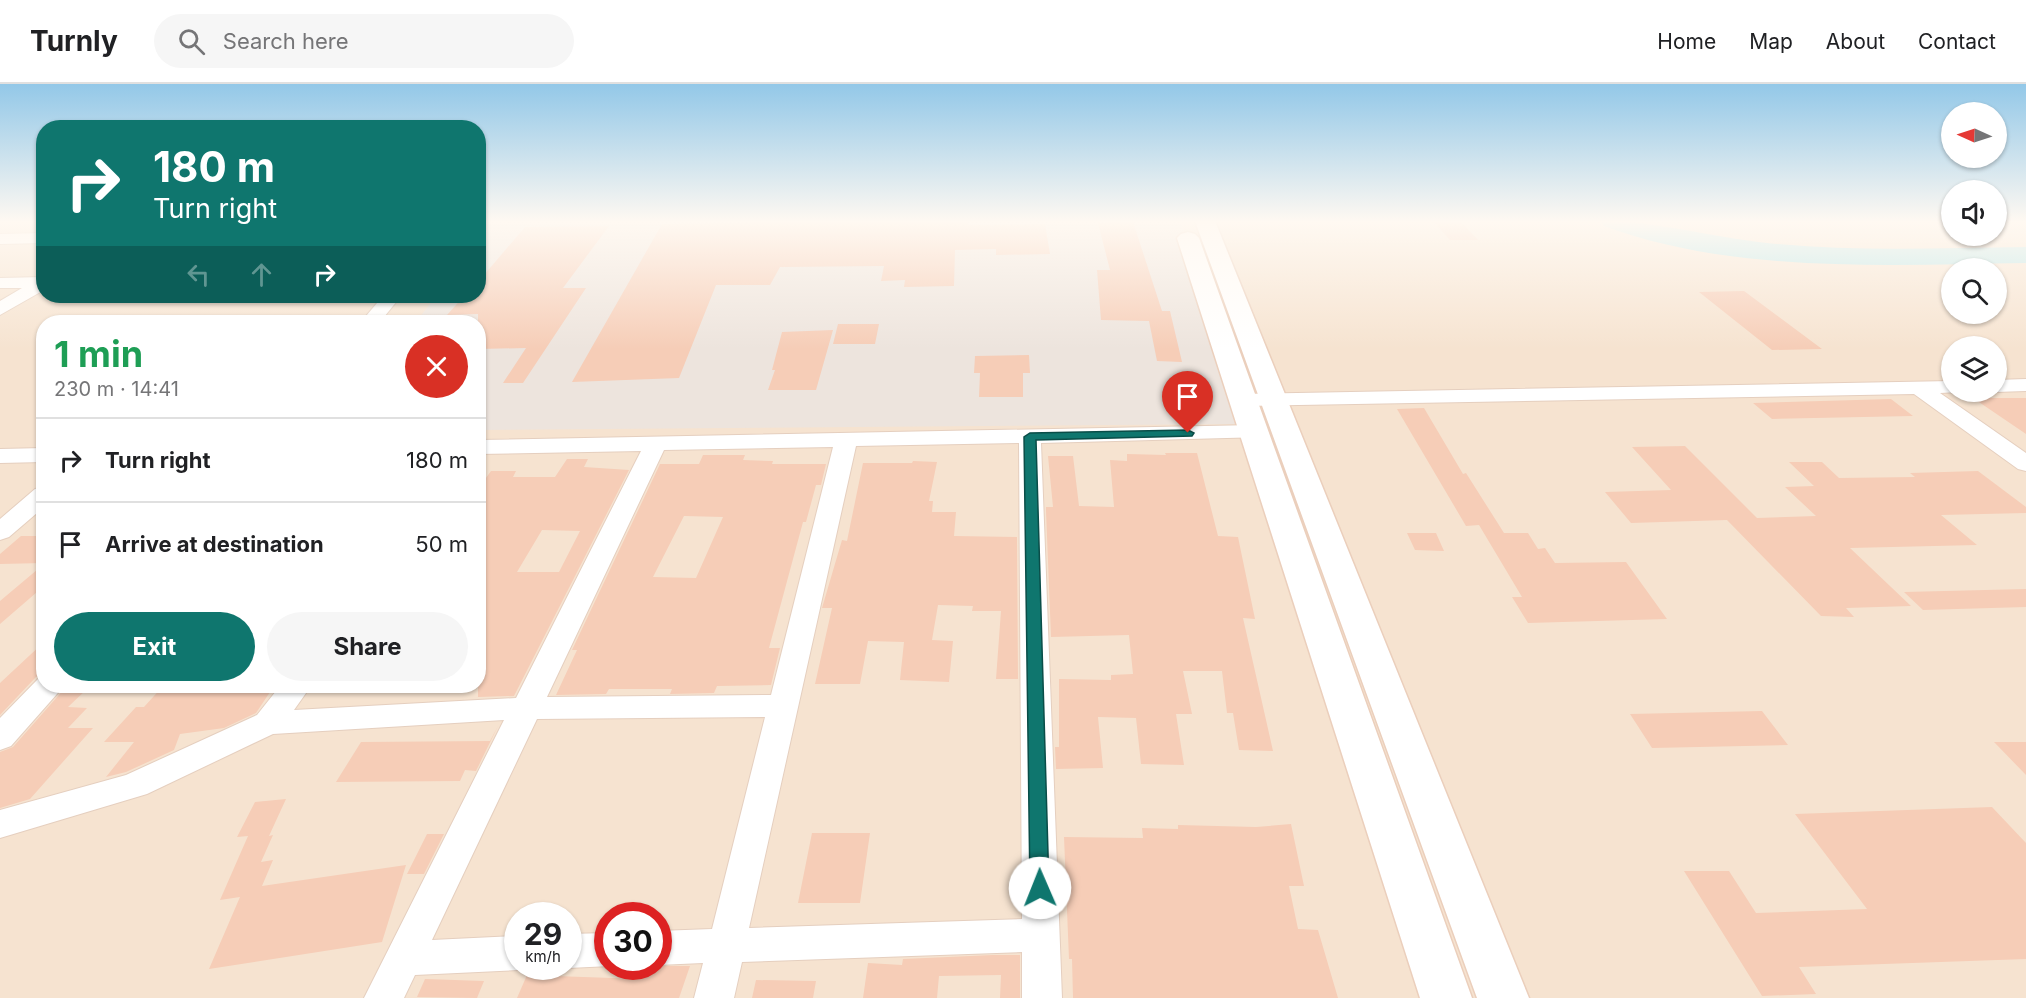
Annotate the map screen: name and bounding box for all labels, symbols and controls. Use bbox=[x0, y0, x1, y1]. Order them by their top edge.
search box bbox=[154, 14, 574, 68]
text: Turnly bbox=[30, 24, 118, 58]
icon: search bbox=[175, 25, 208, 58]
text: Search here bbox=[223, 28, 349, 54]
text: Home bbox=[1657, 29, 1716, 54]
text: Map bbox=[1749, 29, 1793, 54]
text: About bbox=[1826, 29, 1885, 54]
text: Contact bbox=[1918, 29, 1996, 54]
north arrow bbox=[1941, 102, 2007, 168]
map controls bbox=[1941, 102, 2007, 402]
text: 180 m bbox=[153, 141, 275, 192]
icon: right bbox=[54, 144, 132, 222]
button: sound bbox=[1941, 180, 2007, 246]
text: Turn right bbox=[153, 192, 277, 225]
icon: left bbox=[182, 258, 215, 291]
icon: ahead bbox=[245, 258, 278, 291]
icon: right bbox=[308, 258, 341, 291]
button: search bbox=[1941, 258, 2007, 324]
text: 1 min bbox=[54, 332, 143, 376]
button: close bbox=[405, 335, 468, 398]
button: layers bbox=[1941, 336, 2007, 402]
pin bbox=[1162, 371, 1213, 433]
text: 230 m · 14:41 bbox=[54, 377, 179, 401]
icon: arrive bbox=[1171, 380, 1204, 413]
icon: right bbox=[54, 444, 87, 477]
text: Turn right bbox=[105, 447, 211, 473]
text: 180 m bbox=[406, 447, 468, 473]
icon: arrive bbox=[54, 528, 87, 561]
text: Arrive at destination bbox=[105, 531, 324, 557]
text: 50 m bbox=[415, 531, 468, 557]
button: Exit bbox=[54, 612, 255, 681]
button: Share bbox=[267, 612, 468, 681]
position arrow bbox=[1008, 856, 1072, 920]
speed limit sign: 30 bbox=[594, 902, 672, 980]
text: 29 bbox=[524, 916, 562, 952]
text: km/h bbox=[525, 947, 561, 966]

